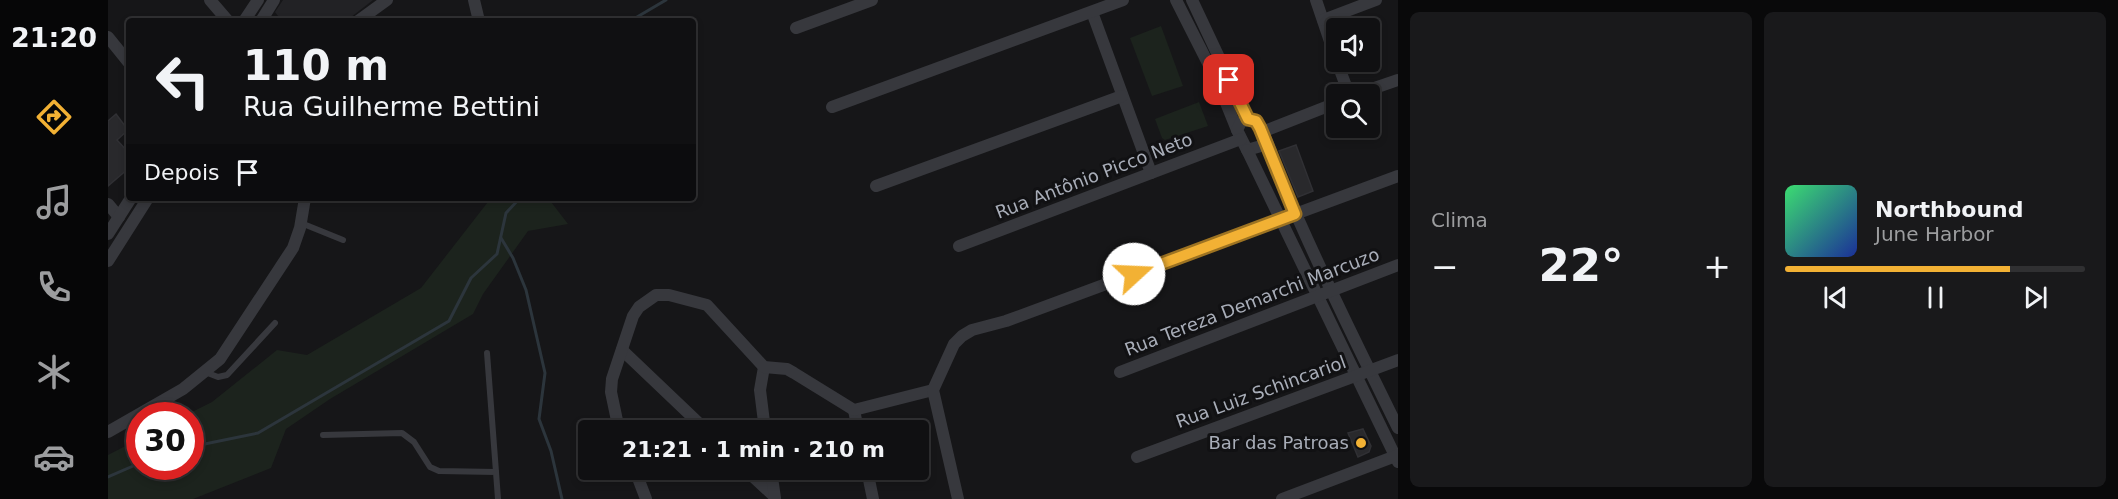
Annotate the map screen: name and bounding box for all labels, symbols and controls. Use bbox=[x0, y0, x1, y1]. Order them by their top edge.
map controls bbox=[1326, 18, 1380, 138]
button: sound bbox=[1326, 18, 1380, 72]
text: 21:20 bbox=[11, 22, 97, 53]
text: 110 m bbox=[243, 41, 389, 90]
icon: left bbox=[144, 42, 222, 120]
pin bbox=[1203, 54, 1254, 105]
icon: arrive bbox=[1212, 63, 1245, 96]
button: search bbox=[1326, 84, 1380, 138]
text: Rua Guilherme Bettini bbox=[243, 91, 540, 122]
icon: directions bbox=[33, 96, 75, 138]
street label: Rua Antônio Picco Neto bbox=[992, 128, 1195, 223]
icon: arrive bbox=[231, 156, 264, 189]
text: Depois bbox=[144, 160, 219, 185]
icon: music bbox=[33, 181, 75, 223]
text: Northbound bbox=[1875, 197, 2024, 222]
text: Clima bbox=[1431, 208, 1488, 232]
text: June Harbor bbox=[1875, 222, 1994, 246]
text: 22° bbox=[1538, 239, 1624, 292]
position arrow bbox=[1102, 242, 1166, 306]
street label: Rua Tereza Demarchi Marcuzo bbox=[1122, 243, 1382, 360]
text: − bbox=[1431, 247, 1459, 286]
text: + bbox=[1703, 247, 1731, 286]
icon: phone bbox=[33, 266, 75, 308]
icon: previous bbox=[1819, 281, 1852, 314]
icon: pause bbox=[1919, 281, 1952, 314]
icon: next bbox=[2019, 281, 2052, 314]
icon: climate bbox=[33, 351, 75, 393]
street label: Rua Luiz Schincariol bbox=[1173, 351, 1349, 432]
speed limit sign: 30 bbox=[126, 402, 204, 480]
place label: Bar das Patroas bbox=[1208, 432, 1349, 453]
icon: car bbox=[33, 436, 75, 478]
marker: Bar das Patroas bbox=[1354, 436, 1368, 450]
text: 21:21 · 1 min · 210 m bbox=[622, 437, 885, 462]

